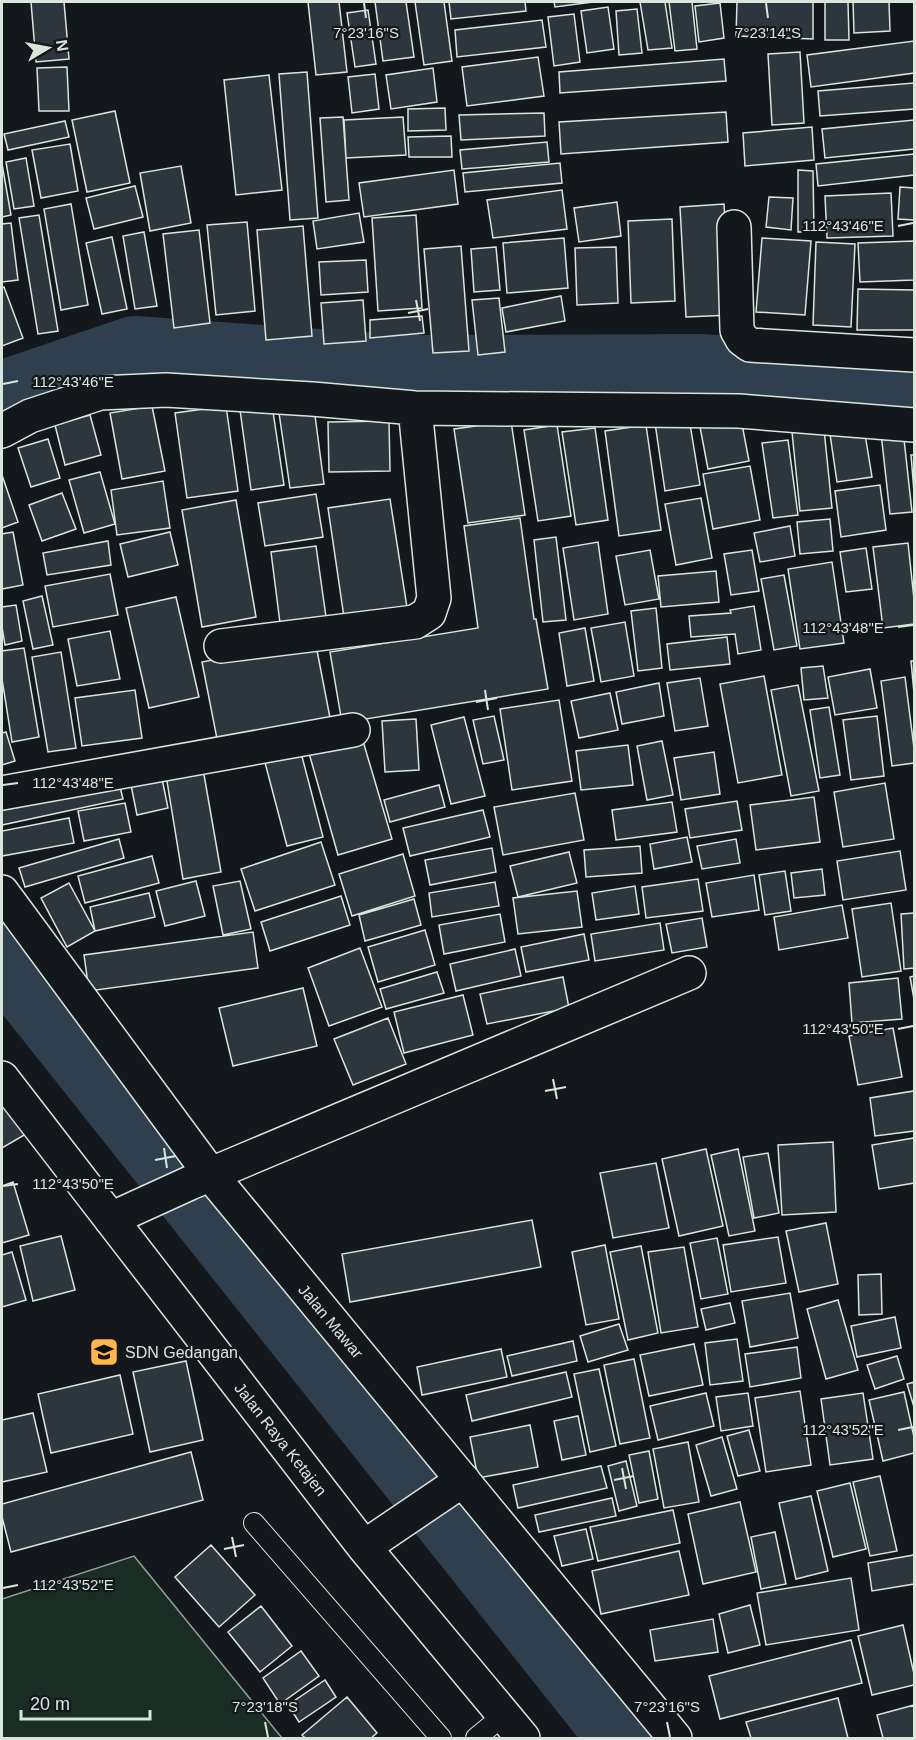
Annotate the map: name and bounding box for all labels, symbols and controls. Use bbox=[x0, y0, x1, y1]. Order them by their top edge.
north arrow bbox=[18, 18, 78, 78]
text: 7°23'16"S bbox=[333, 24, 399, 41]
text: 7°23'14"S bbox=[735, 24, 801, 41]
text: N bbox=[53, 38, 72, 53]
text: 112°43'46"E bbox=[802, 217, 884, 234]
text: 112°43'46"E bbox=[32, 373, 114, 390]
text: 112°43'48"E bbox=[802, 619, 884, 636]
text: 112°43'48"E bbox=[32, 774, 114, 791]
text: 112°43'50"E bbox=[802, 1020, 884, 1037]
text: 112°43'50"E bbox=[32, 1175, 114, 1192]
street label: Jalan Mawar bbox=[295, 1281, 367, 1362]
school or university icon: SDN Gedangan bbox=[88, 1336, 120, 1368]
place label: SDN Gedangan bbox=[125, 1344, 238, 1361]
street label: Jalan Raya Ketajen bbox=[231, 1379, 330, 1499]
text: 112°43'52"E bbox=[802, 1421, 884, 1438]
text: 112°43'52"E bbox=[32, 1576, 114, 1593]
scale bar bbox=[21, 1683, 150, 1721]
text: 20 m bbox=[30, 1694, 70, 1714]
text: 7°23'18"S bbox=[232, 1698, 298, 1715]
text: 7°23'16"S bbox=[634, 1698, 700, 1715]

